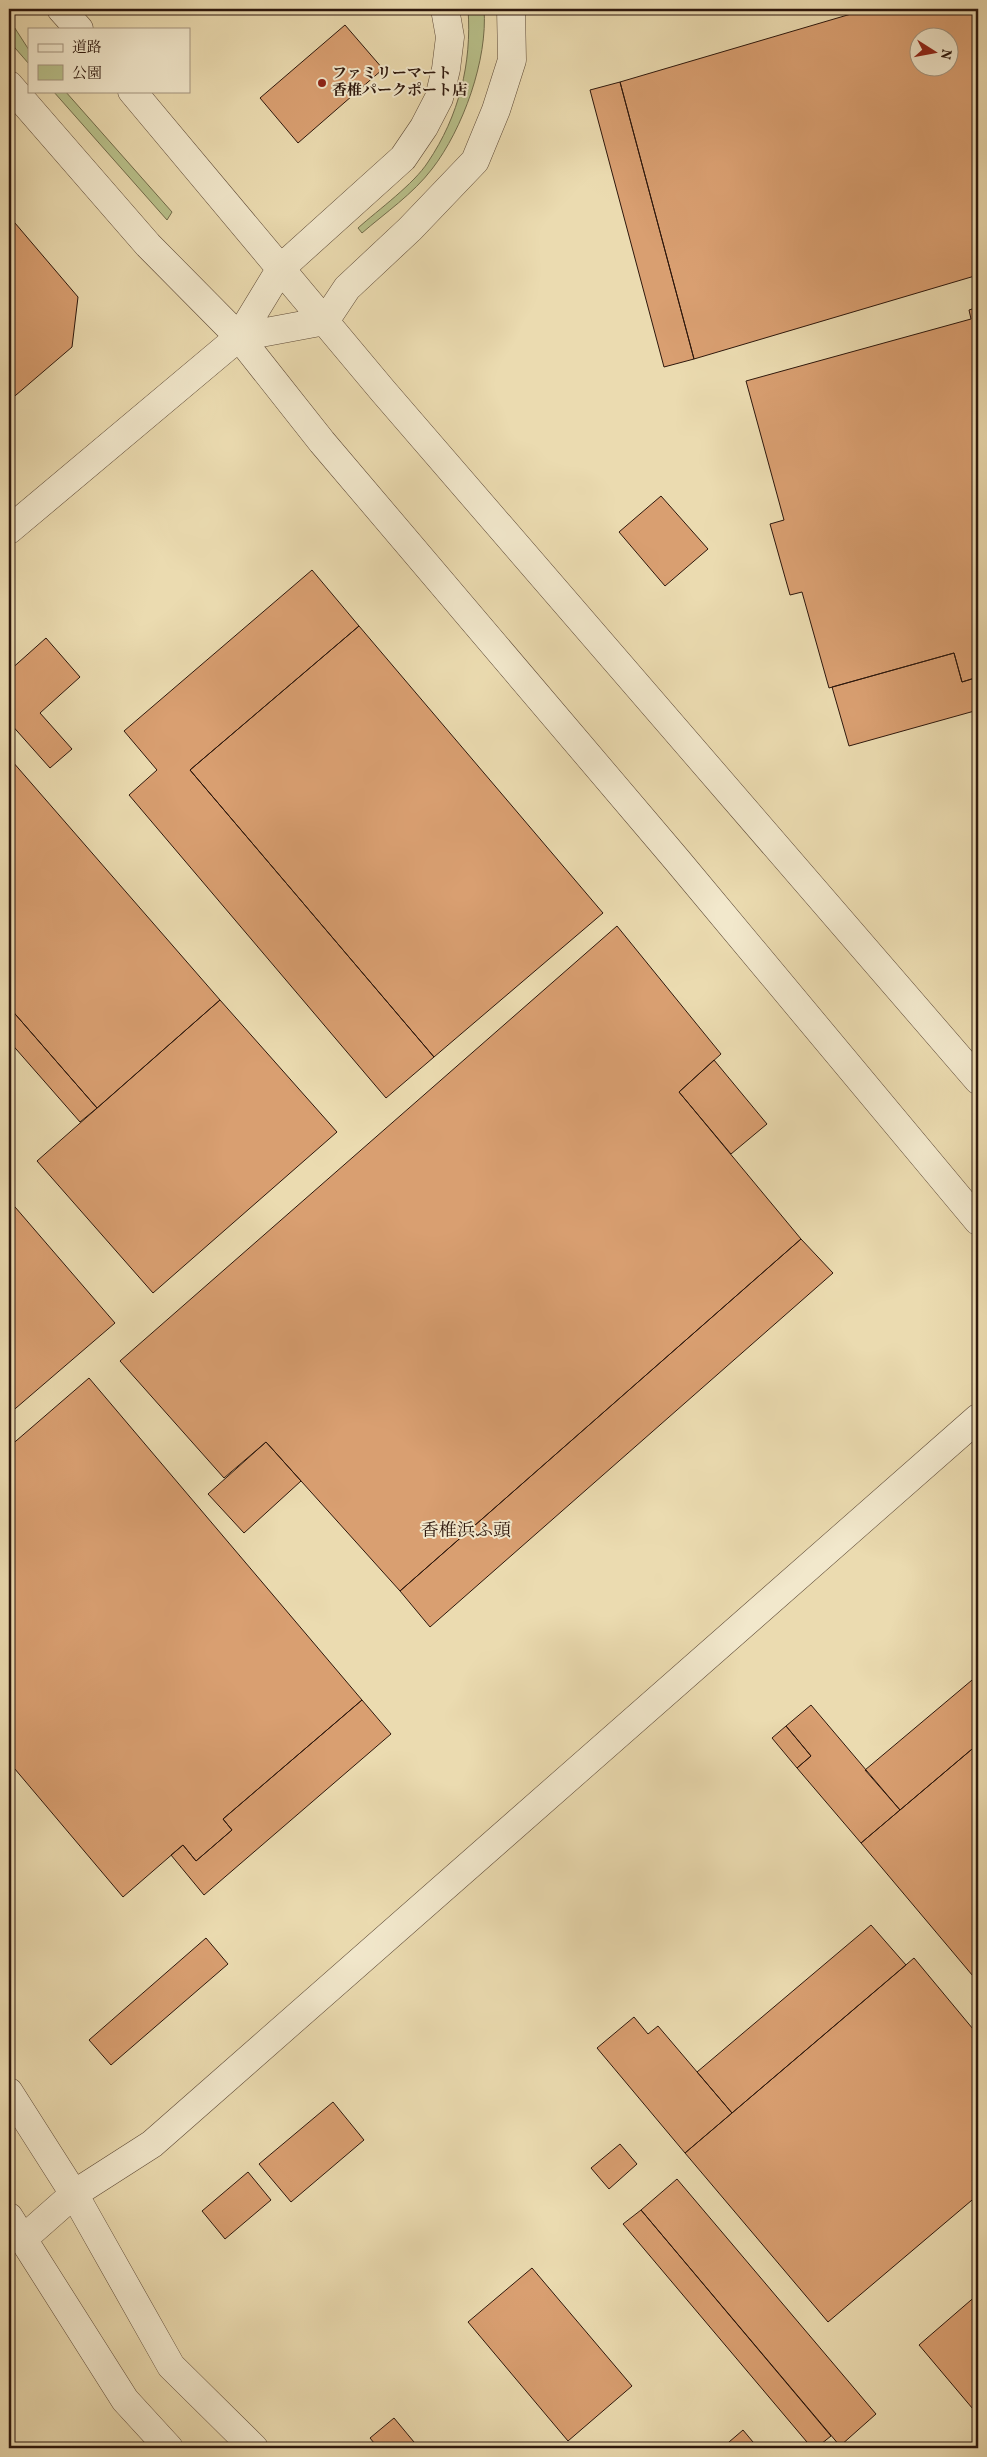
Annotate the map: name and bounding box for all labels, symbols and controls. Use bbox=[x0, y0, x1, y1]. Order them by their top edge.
legend bbox=[28, 28, 190, 92]
north arrow bbox=[910, 28, 960, 78]
text: 道路 bbox=[72, 38, 102, 59]
text: N bbox=[935, 47, 956, 61]
text: 公園 bbox=[72, 64, 102, 85]
place label: ファミリーマート 香椎パークポート店 bbox=[332, 64, 467, 102]
marker: ファミリーマート 香椎パークポート店 bbox=[316, 77, 328, 89]
district label: 香椎浜ふ頭 bbox=[421, 1519, 511, 1544]

